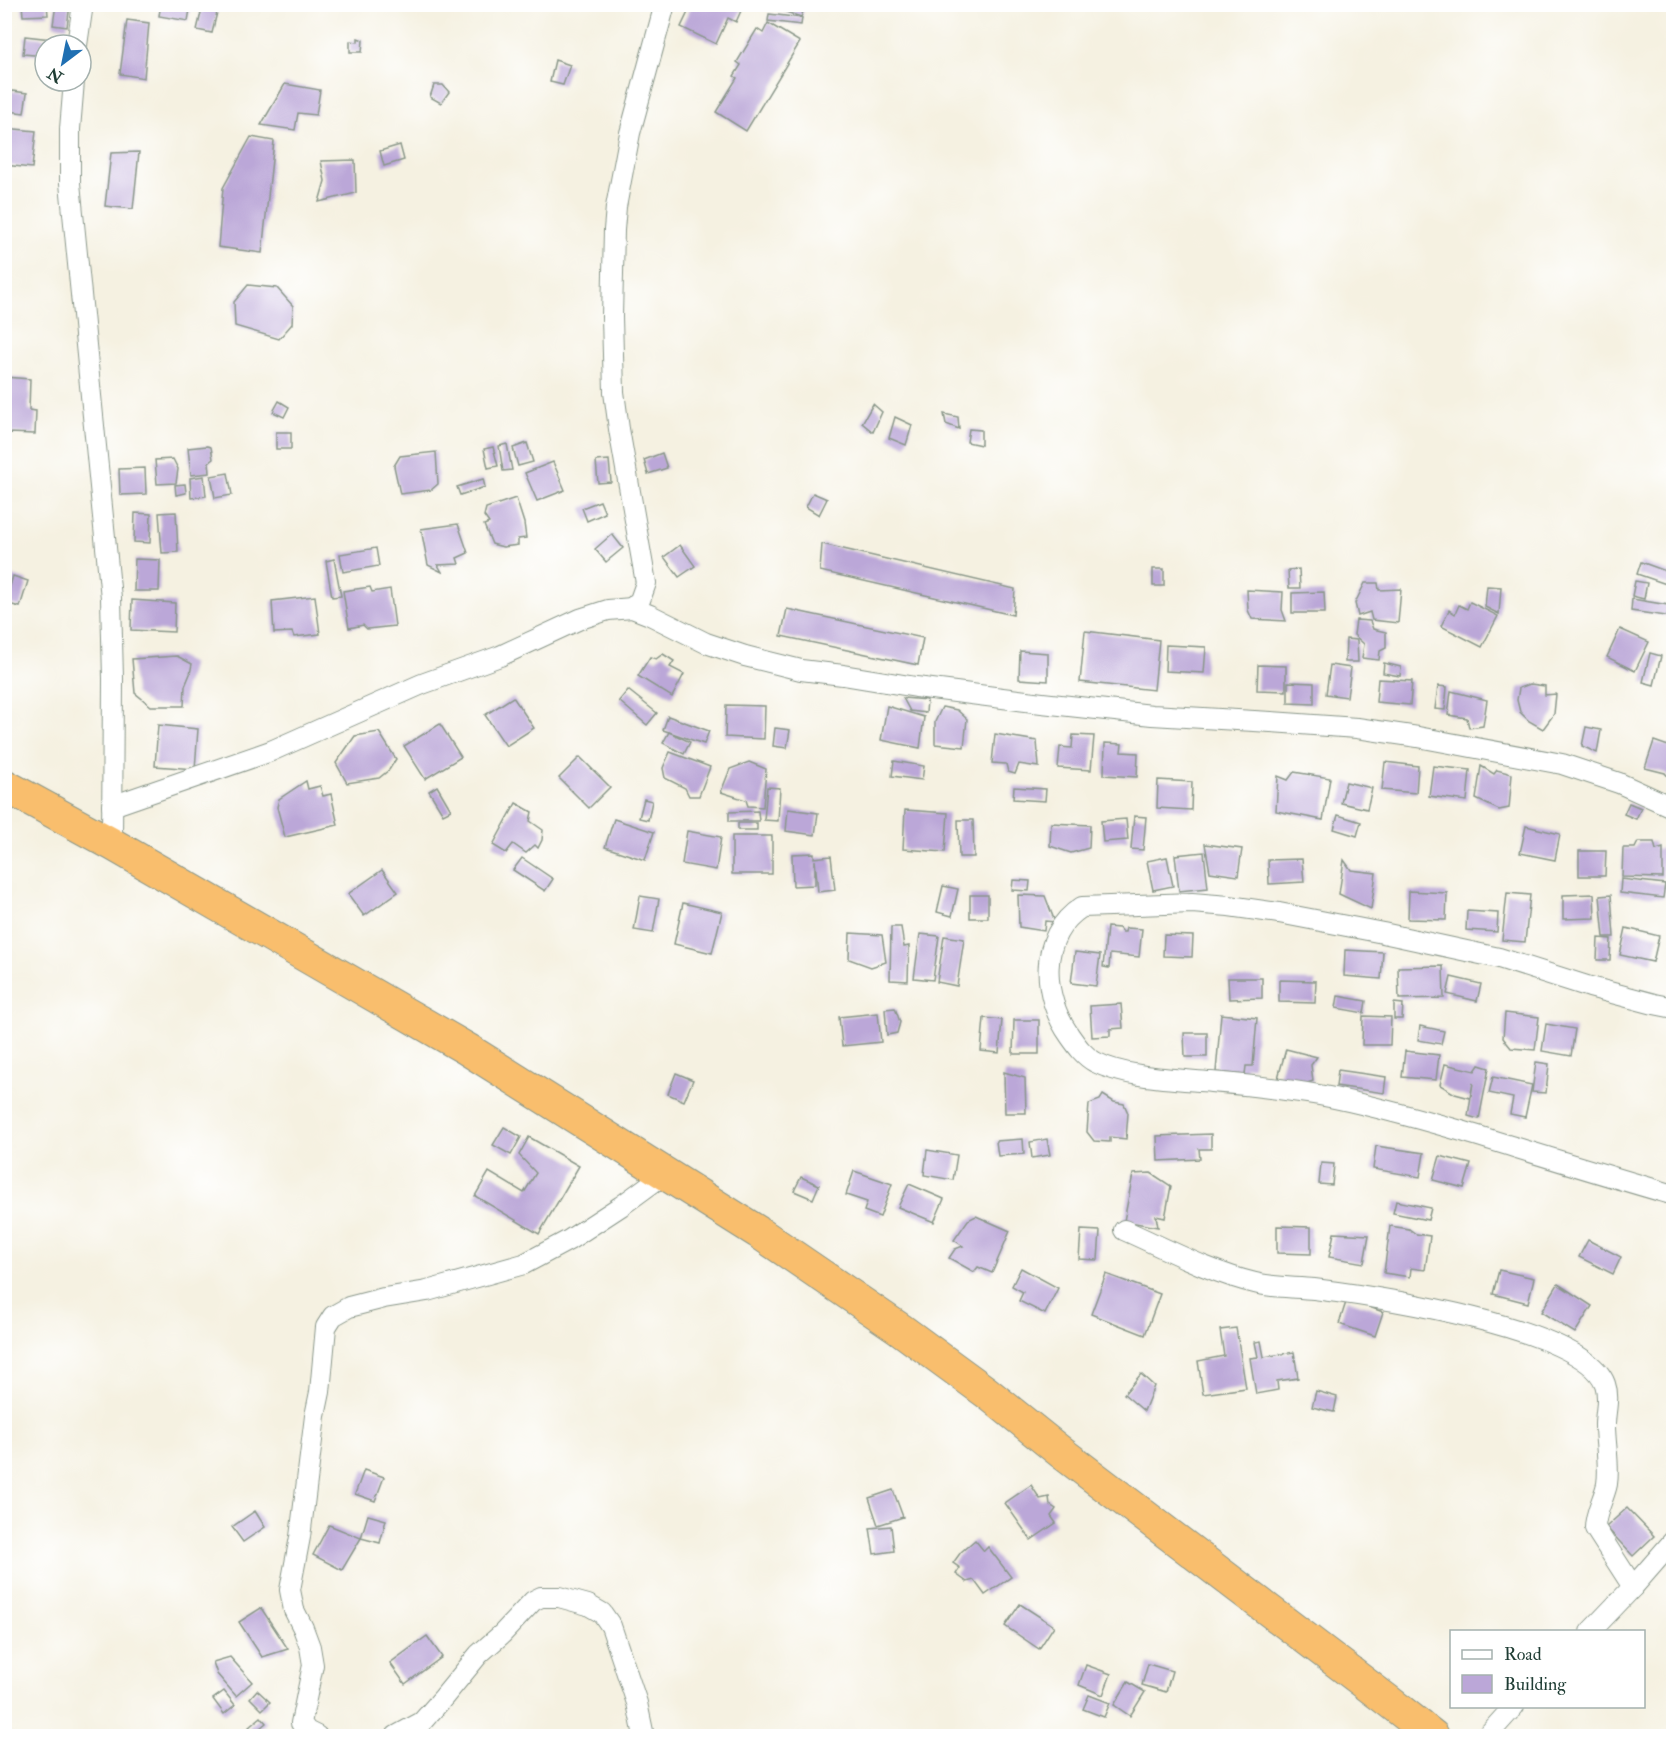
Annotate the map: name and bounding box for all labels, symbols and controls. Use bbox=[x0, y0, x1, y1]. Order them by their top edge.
north arrow bbox=[33, 33, 93, 93]
text: N bbox=[44, 62, 68, 88]
legend bbox=[1450, 1630, 1645, 1708]
text: Road bbox=[1504, 1643, 1542, 1666]
text: Building bbox=[1504, 1673, 1567, 1696]

